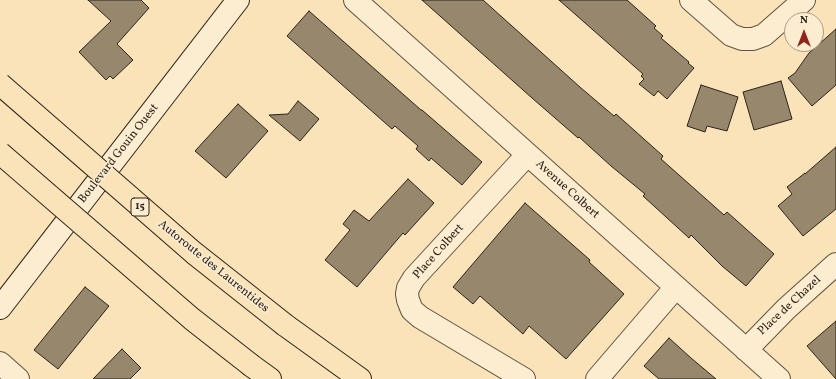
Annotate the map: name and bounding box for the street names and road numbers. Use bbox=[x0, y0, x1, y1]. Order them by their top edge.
street label: Boulevard Gouin Ouest bbox=[76, 102, 162, 206]
street label: Avenue Colbert bbox=[532, 158, 602, 222]
road number: 15 bbox=[131, 198, 149, 216]
street label: Autoroute des Laurentides bbox=[155, 218, 271, 316]
street label: Place Colbert bbox=[411, 221, 467, 283]
street label: Place de Chazel bbox=[755, 273, 825, 339]

